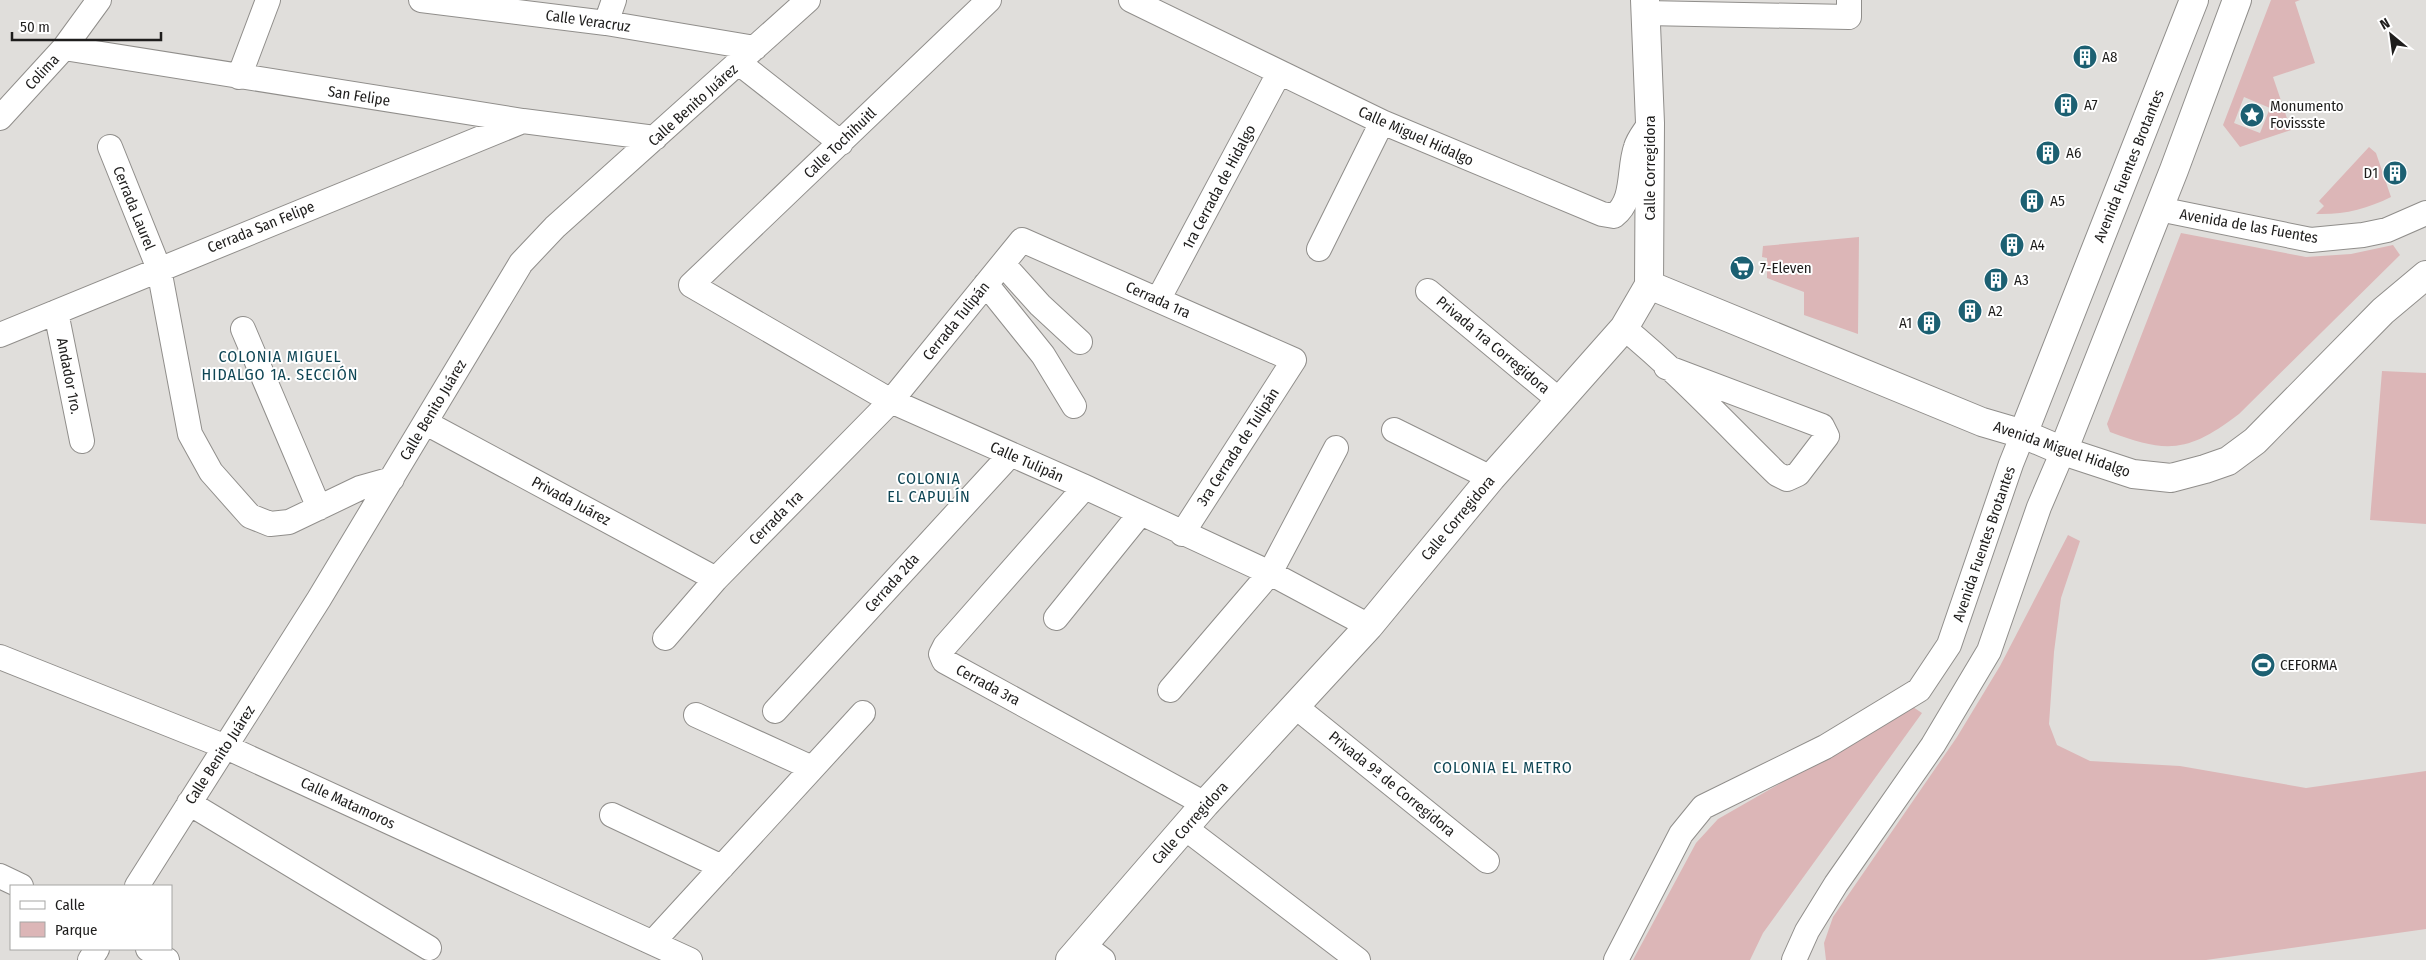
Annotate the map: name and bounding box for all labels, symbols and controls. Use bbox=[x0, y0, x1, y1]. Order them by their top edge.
street label: Calle Veracruz bbox=[544, 6, 632, 36]
scale bar bbox=[12, 10, 161, 42]
north arrow bbox=[2366, 10, 2416, 60]
text: N bbox=[2377, 15, 2393, 34]
text: 50 m bbox=[20, 18, 50, 36]
building icon: A8 bbox=[2072, 44, 2098, 70]
place label: A8 bbox=[2102, 48, 2117, 66]
street label: Colima bbox=[21, 51, 63, 93]
street label: Calle Benito Juárez bbox=[645, 60, 742, 150]
street label: San Felipe bbox=[327, 82, 391, 110]
street label: Avenida Fuentes Brotantes bbox=[2090, 87, 2168, 245]
building icon: A7 bbox=[2053, 92, 2079, 118]
place label: A7 bbox=[2084, 96, 2098, 114]
place label: Monumento Fovissste bbox=[2270, 97, 2344, 132]
street label: Calle Miguel Hidalgo bbox=[1356, 102, 1477, 170]
place icon: Monumento Fovissste bbox=[2239, 102, 2265, 128]
street label: Calle Tochihuitl bbox=[800, 104, 880, 182]
street label: Calle Corregidora bbox=[1641, 115, 1659, 221]
street label: 1ra Cerrada de Hidalgo bbox=[1179, 122, 1259, 252]
building icon: A6 bbox=[2035, 140, 2061, 166]
place label: A6 bbox=[2066, 144, 2081, 162]
building icon: D1 bbox=[2382, 160, 2408, 186]
street label: Cerrada Laurel bbox=[109, 163, 159, 253]
place label: D1 bbox=[2364, 164, 2378, 182]
building icon: A5 bbox=[2019, 188, 2045, 214]
place label: A5 bbox=[2050, 192, 2065, 210]
street label: Cerrada San Felipe bbox=[205, 197, 317, 257]
street label: Avenida de las Fuentes bbox=[2178, 205, 2320, 247]
building icon: A4 bbox=[1999, 232, 2025, 258]
place label: A4 bbox=[2030, 236, 2045, 254]
supermarket icon: 7-Eleven bbox=[1729, 255, 1755, 281]
place label: 7-Eleven bbox=[1760, 259, 1812, 277]
building icon: A3 bbox=[1983, 267, 2009, 293]
place label: A3 bbox=[2014, 271, 2029, 289]
street label: Cerrada Tulipán bbox=[919, 278, 993, 364]
street label: Cerrada 1ra bbox=[1123, 278, 1193, 322]
street label: Privada 1ra Corregidora bbox=[1433, 292, 1553, 398]
building icon: A2 bbox=[1957, 298, 1983, 324]
place label: A2 bbox=[1988, 302, 2003, 320]
building icon: A1 bbox=[1916, 310, 1942, 336]
place label: A1 bbox=[1899, 314, 1912, 332]
street label: Andador 1ro. bbox=[53, 336, 85, 416]
district label: COLONIA MIGUEL HIDALGO 1A. SECCIÓN bbox=[202, 347, 358, 384]
street label: Calle Benito Juárez bbox=[396, 356, 470, 464]
street label: 3ra Cerrada de Tulipán bbox=[1193, 384, 1283, 510]
street label: Avenida Miguel Hidalgo bbox=[1991, 417, 2133, 481]
street label: Calle Tulipán bbox=[987, 438, 1067, 486]
street label: Avenida Fuentes Brotantes bbox=[1949, 464, 2019, 624]
district label: COLONIA EL CAPULÍN bbox=[887, 469, 971, 506]
street label: Calle Corregidora bbox=[1417, 472, 1499, 564]
street label: Privada Juárez bbox=[529, 473, 614, 529]
street label: Cerrada 1ra bbox=[745, 487, 807, 549]
street label: Cerrada 2da bbox=[861, 550, 923, 616]
sports icon: CEFORMA bbox=[2250, 652, 2276, 678]
place label: CEFORMA bbox=[2280, 656, 2337, 674]
street label: Cerrada 3ra bbox=[953, 661, 1023, 709]
street label: Calle Benito Juárez bbox=[181, 702, 259, 808]
street label: Privada 9ª de Corregidora bbox=[1325, 727, 1459, 841]
district label: COLONIA EL METRO bbox=[1433, 758, 1573, 777]
street label: Calle Matamoros bbox=[298, 773, 398, 833]
street label: Calle Corregidora bbox=[1148, 778, 1232, 868]
legend bbox=[10, 885, 172, 950]
text: Calle bbox=[55, 896, 85, 914]
text: Parque bbox=[55, 921, 98, 939]

